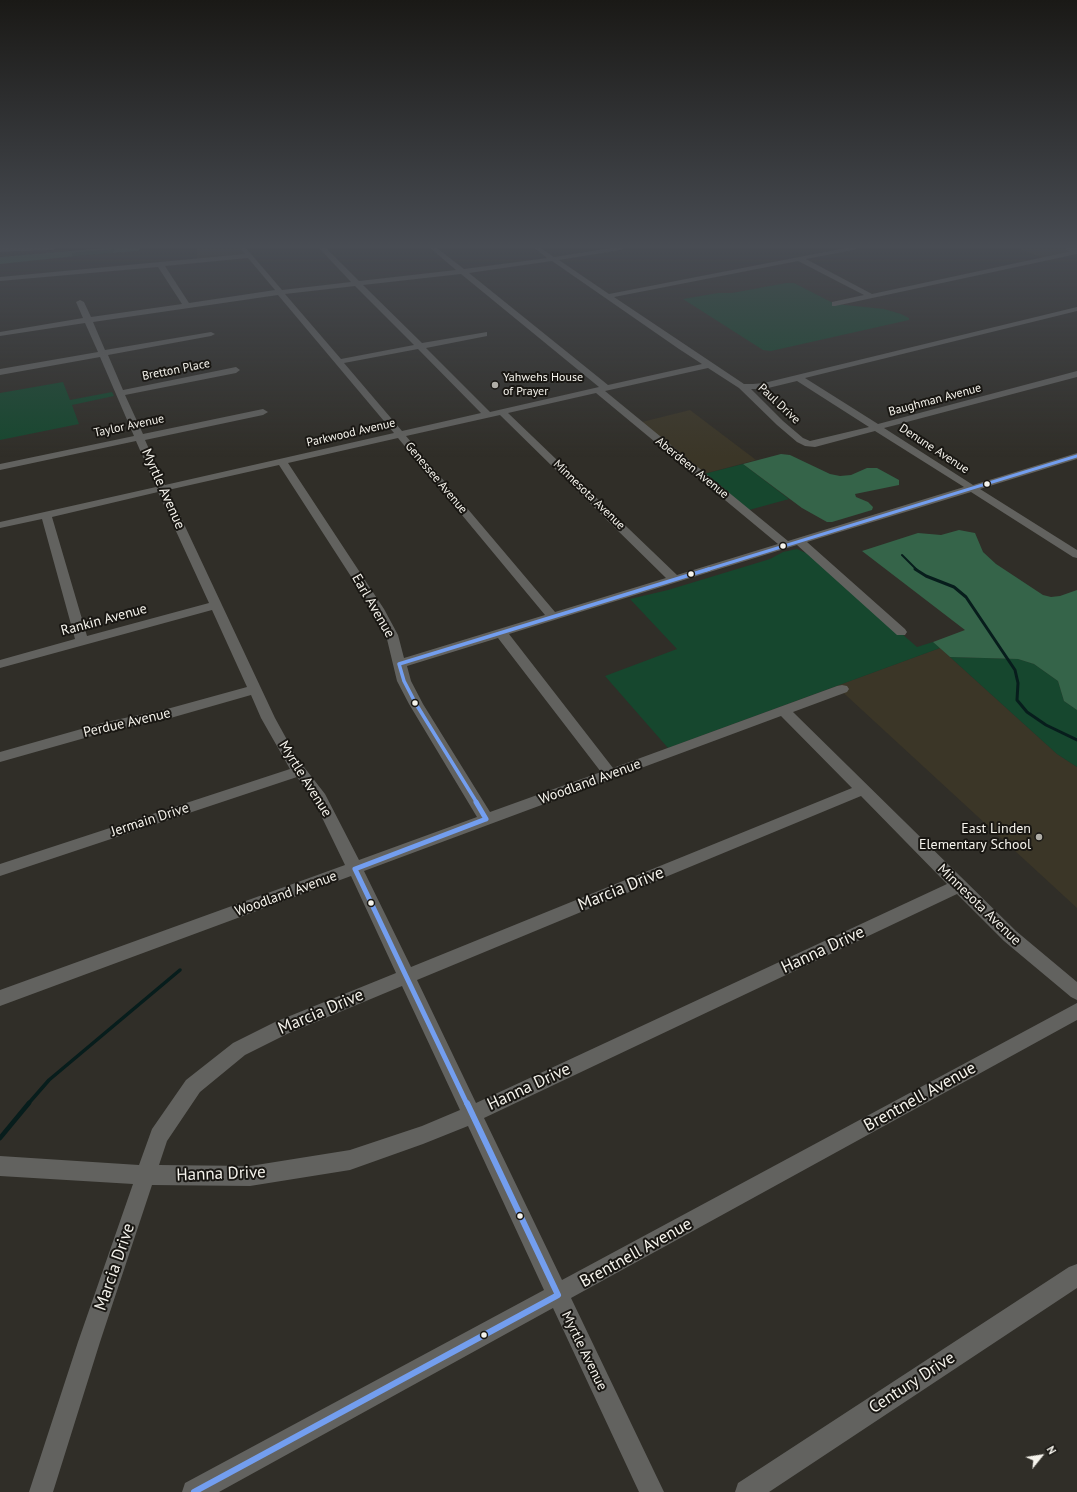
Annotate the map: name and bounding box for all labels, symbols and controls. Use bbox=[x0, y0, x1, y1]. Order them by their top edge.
street label: Bretton Place bbox=[141, 356, 211, 384]
place label: Yahwehs House of Prayer bbox=[503, 371, 583, 399]
marker: Yahwehs House of Prayer bbox=[490, 380, 500, 390]
street label: Paul Drive bbox=[755, 381, 803, 427]
street label: Baughman Avenue bbox=[887, 381, 983, 419]
street label: Taylor Avenue bbox=[92, 412, 166, 440]
street label: Parkwood Avenue bbox=[305, 416, 397, 450]
street label: Denune Avenue bbox=[896, 421, 972, 477]
street label: Aberdeen Avenue bbox=[653, 434, 731, 502]
street label: Genessee Avenue bbox=[402, 439, 470, 517]
street label: Myrtle Avenue bbox=[138, 446, 188, 532]
street label: Minnesota Avenue bbox=[550, 457, 628, 533]
unlabelled marker bbox=[982, 479, 992, 489]
unlabelled marker bbox=[778, 541, 788, 551]
unlabelled marker bbox=[686, 569, 696, 579]
street label: Earl Avenue bbox=[348, 571, 398, 641]
street label: Rankin Avenue bbox=[59, 600, 149, 640]
unlabelled marker bbox=[410, 698, 420, 708]
street label: Perdue Avenue bbox=[82, 705, 172, 741]
street label: Myrtle Avenue bbox=[275, 738, 335, 820]
street label: Woodland Avenue bbox=[537, 756, 643, 808]
street label: Jermain Drive bbox=[109, 800, 191, 840]
place label: East Linden Elementary School bbox=[919, 821, 1031, 854]
marker: East Linden Elementary School bbox=[1034, 832, 1044, 842]
street label: Minnesota Avenue bbox=[934, 861, 1024, 949]
street label: Marcia Drive bbox=[575, 863, 667, 915]
street label: Woodland Avenue bbox=[233, 868, 339, 920]
unlabelled marker bbox=[366, 898, 376, 908]
street label: Hanna Drive bbox=[778, 922, 868, 978]
street label: Marcia Drive bbox=[275, 985, 367, 1039]
street label: Brentnell Avenue bbox=[860, 1058, 980, 1136]
street label: Hanna Drive bbox=[484, 1059, 574, 1115]
street label: Hanna Drive bbox=[176, 1162, 266, 1186]
unlabelled marker bbox=[515, 1211, 525, 1221]
street label: Brentnell Avenue bbox=[576, 1214, 696, 1292]
street label: Marcia Drive bbox=[91, 1221, 139, 1313]
street label: Myrtle Avenue bbox=[558, 1309, 610, 1393]
unlabelled marker bbox=[479, 1330, 489, 1340]
street label: Century Drive bbox=[865, 1348, 959, 1418]
north arrow bbox=[1021, 1436, 1061, 1476]
text: N bbox=[1044, 1443, 1059, 1457]

